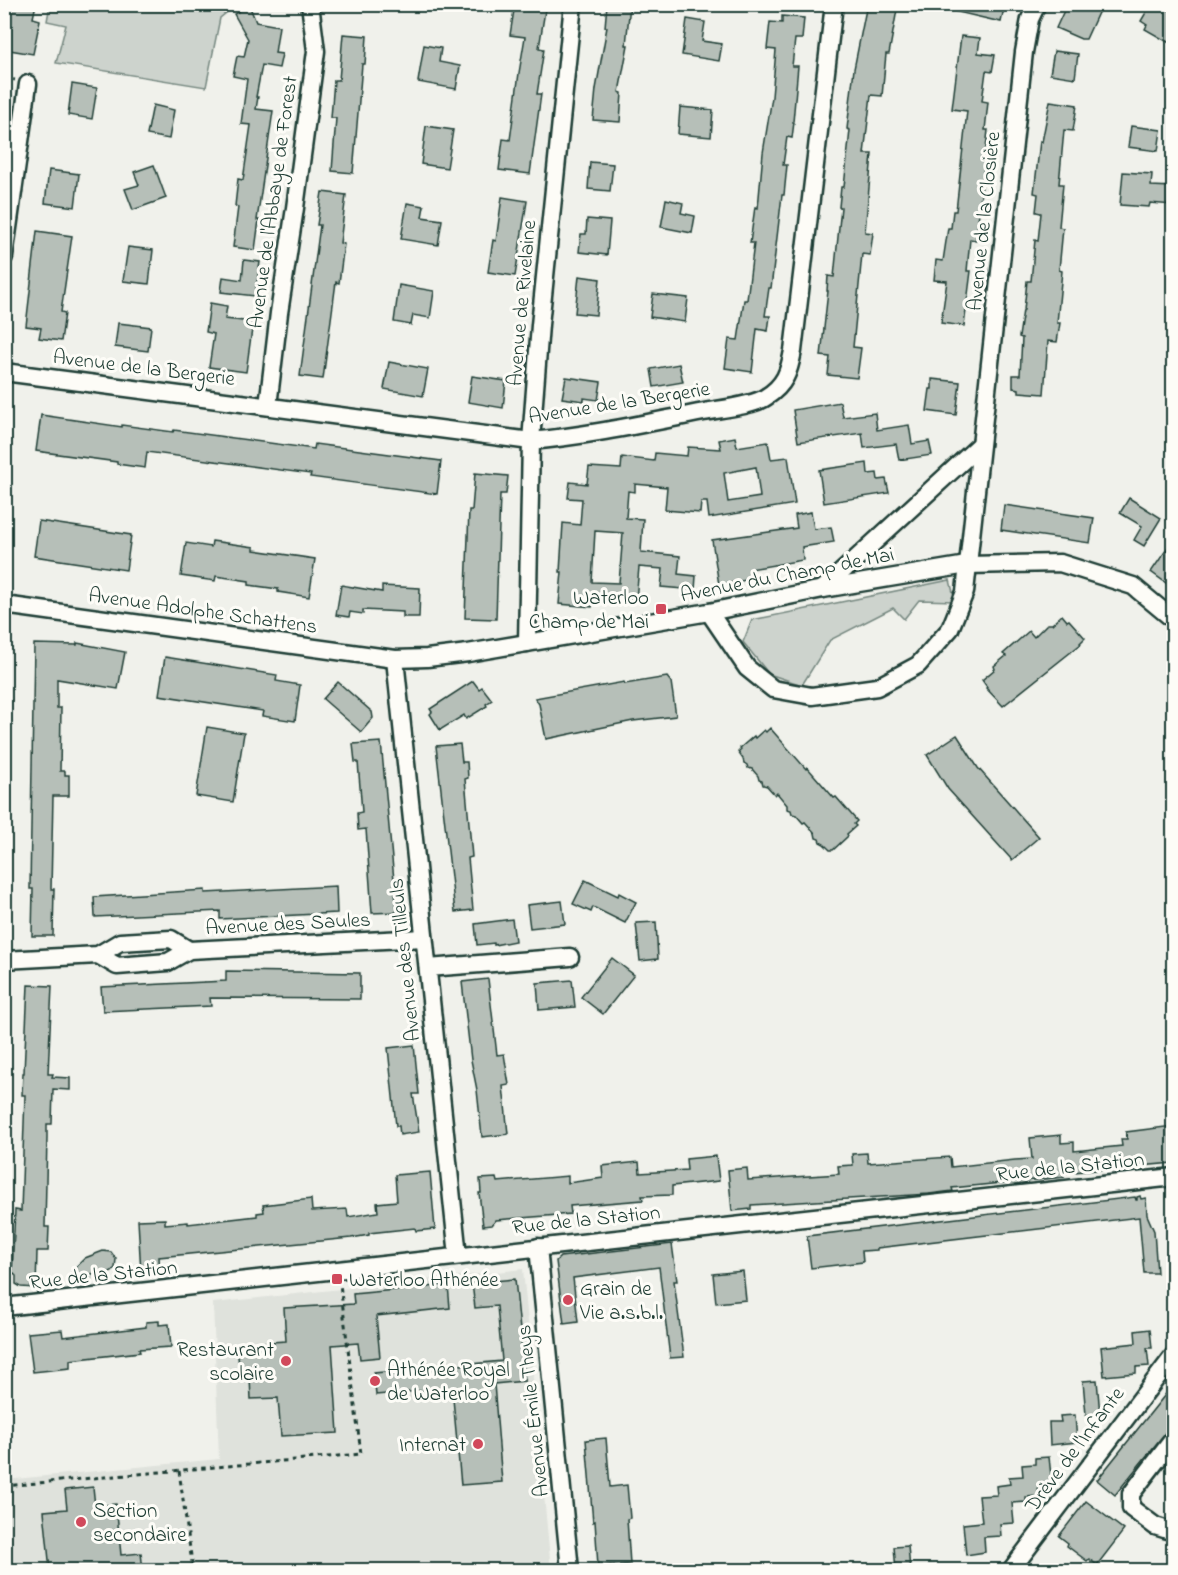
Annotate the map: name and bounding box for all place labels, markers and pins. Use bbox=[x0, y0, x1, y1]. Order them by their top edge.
place label: Waterloo Champ de Mai bbox=[529, 584, 649, 638]
marker: Waterloo Champ de Mai bbox=[654, 602, 668, 616]
place label: Waterloo Athénée bbox=[349, 1266, 499, 1296]
marker: Waterloo Athénée bbox=[330, 1272, 344, 1286]
place label: Grain de Vie a.s.b.l. bbox=[579, 1275, 663, 1329]
marker: Grain de Vie a.s.b.l. bbox=[561, 1293, 575, 1307]
place label: Restaurant scolaire bbox=[177, 1336, 275, 1390]
marker: Restaurant scolaire bbox=[279, 1354, 293, 1368]
place label: Athénée Royal de Waterloo bbox=[387, 1356, 510, 1410]
marker: Athénée Royal de Waterloo bbox=[368, 1374, 382, 1388]
place label: Internat bbox=[399, 1431, 466, 1461]
marker: Internat bbox=[471, 1437, 485, 1451]
place label: Section secondaire bbox=[93, 1497, 187, 1551]
marker: Section secondaire bbox=[74, 1515, 88, 1529]

